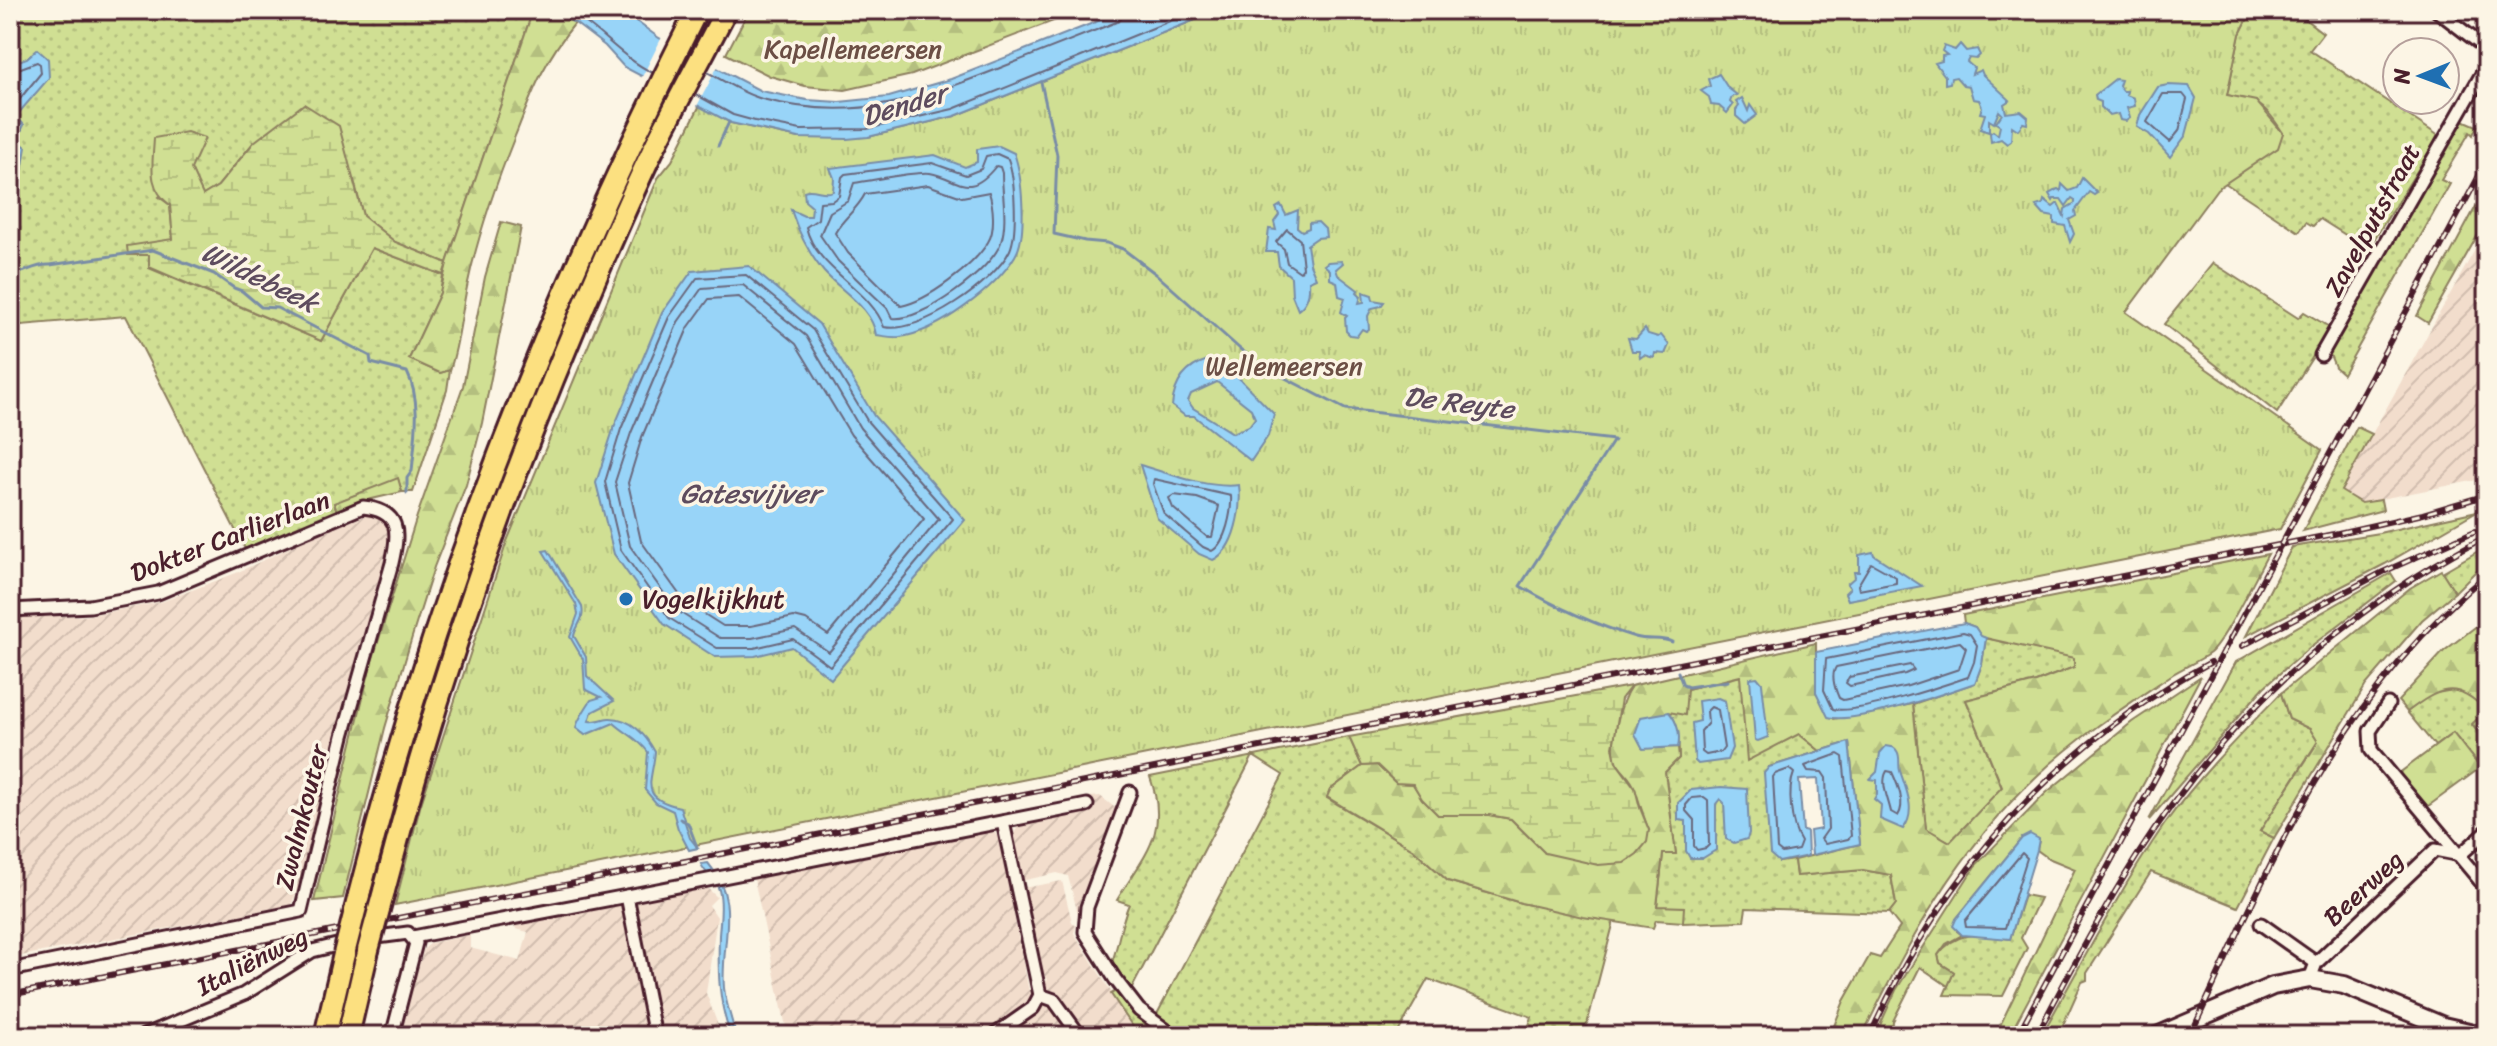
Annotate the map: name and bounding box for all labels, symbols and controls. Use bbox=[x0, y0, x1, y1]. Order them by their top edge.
park label: Kapellemeersen bbox=[764, 26, 942, 72]
north arrow bbox=[2381, 36, 2461, 116]
water label: Dender bbox=[855, 67, 957, 141]
text: N bbox=[2382, 68, 2421, 85]
street label: Zavelputstraat bbox=[2311, 135, 2433, 305]
water label: Wildebeek bbox=[193, 228, 329, 328]
park label: Wellemeersen bbox=[1205, 343, 1363, 389]
water label: De Reyte bbox=[1401, 371, 1519, 434]
water label: Gatesvijver bbox=[680, 469, 824, 518]
street label: Dokter Carlierlaan bbox=[123, 477, 337, 595]
place label: Vogelkijkhut bbox=[642, 576, 785, 622]
marker: Vogelkijkhut bbox=[617, 590, 635, 608]
street label: Zwalmkouter bbox=[261, 738, 342, 895]
street label: Beerweg bbox=[2312, 838, 2414, 938]
street label: Italiënweg bbox=[187, 913, 316, 1009]

